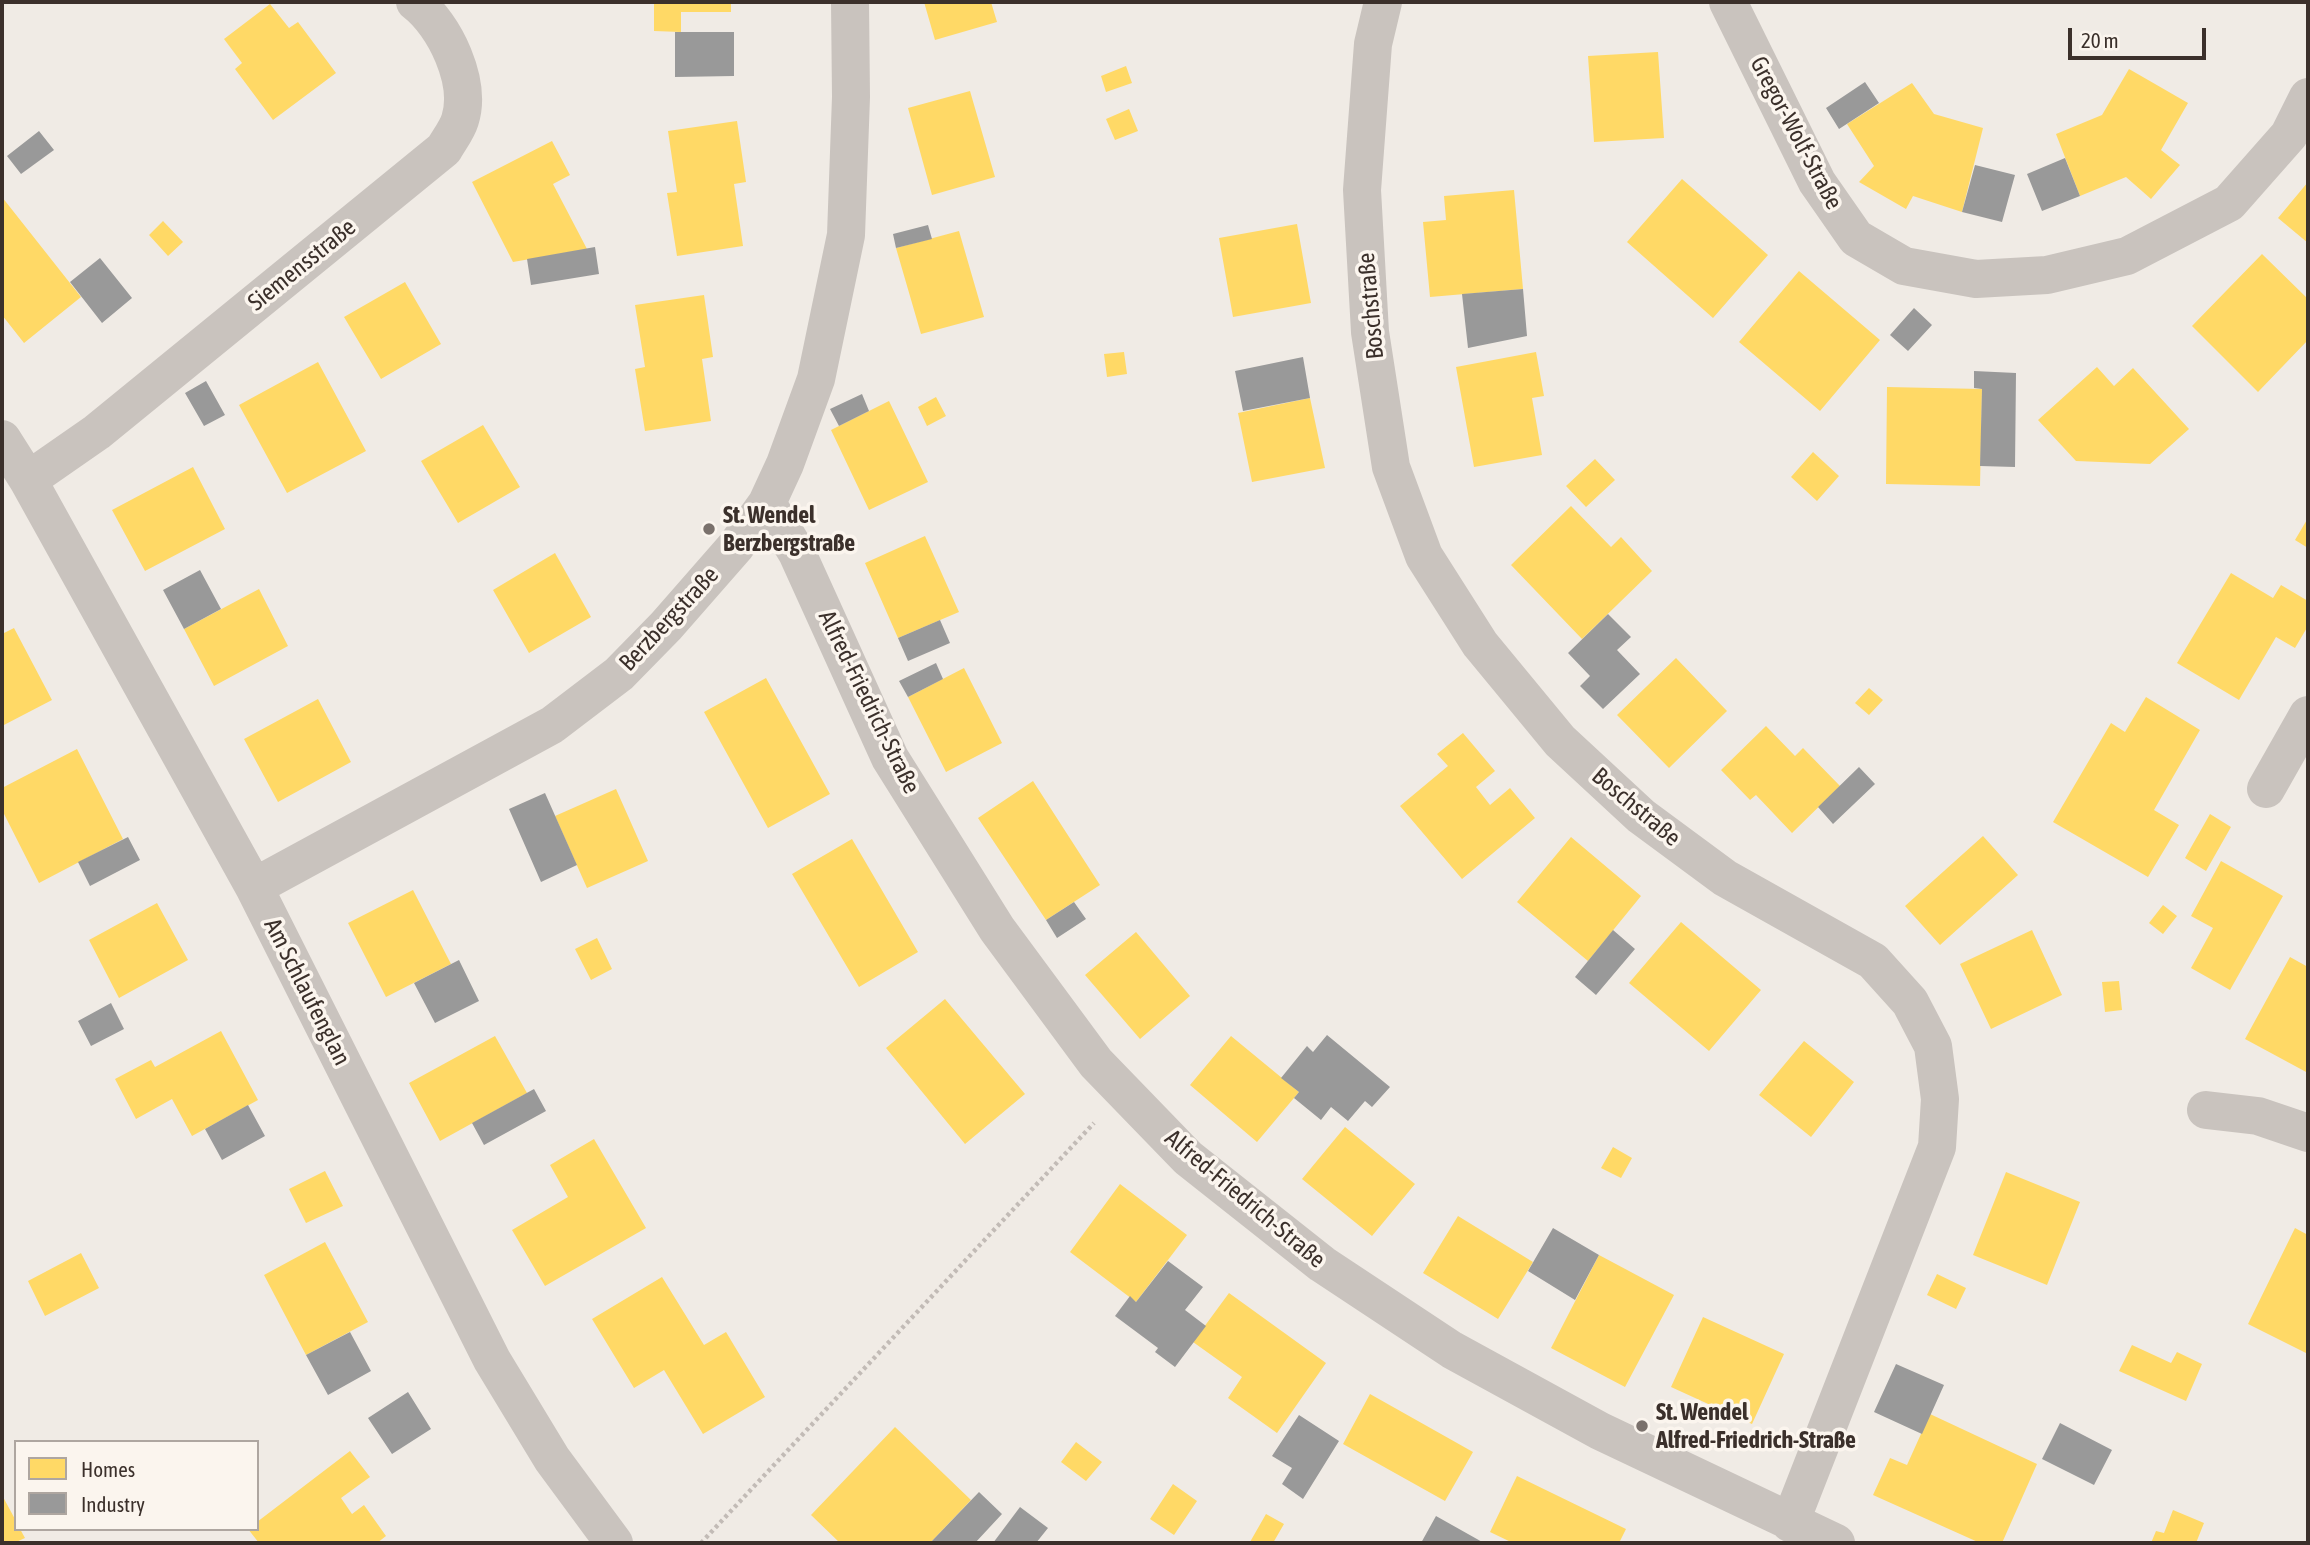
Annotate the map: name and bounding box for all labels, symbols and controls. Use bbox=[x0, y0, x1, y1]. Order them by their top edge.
scale bar bbox=[2072, 14, 2210, 58]
text: 20 m bbox=[2081, 28, 2119, 52]
street label: Gregor-Wolf-Straße bbox=[1744, 52, 1848, 214]
street label: Siemensstraße bbox=[242, 213, 362, 317]
street label: Boschstraße bbox=[1352, 251, 1390, 361]
place label: St. Wendel Berzbergstraße bbox=[723, 501, 855, 557]
marker: St. Wendel Berzbergstraße bbox=[701, 521, 717, 537]
street label: Berzbergstraße bbox=[613, 561, 725, 677]
street label: Alfred-Friedrich-Straße bbox=[812, 606, 926, 798]
street label: Boschstraße bbox=[1586, 762, 1686, 852]
street label: Am Schlaufenglan bbox=[258, 914, 356, 1070]
street label: Alfred-Friedrich-Straße bbox=[1159, 1124, 1331, 1274]
place label: St. Wendel Alfred-Friedrich-Straße bbox=[1656, 1398, 1856, 1454]
marker: St. Wendel Alfred-Friedrich-Straße bbox=[1634, 1418, 1650, 1434]
legend bbox=[14, 1440, 259, 1531]
text: Homes bbox=[81, 1457, 135, 1481]
text: Industry bbox=[81, 1492, 145, 1516]

